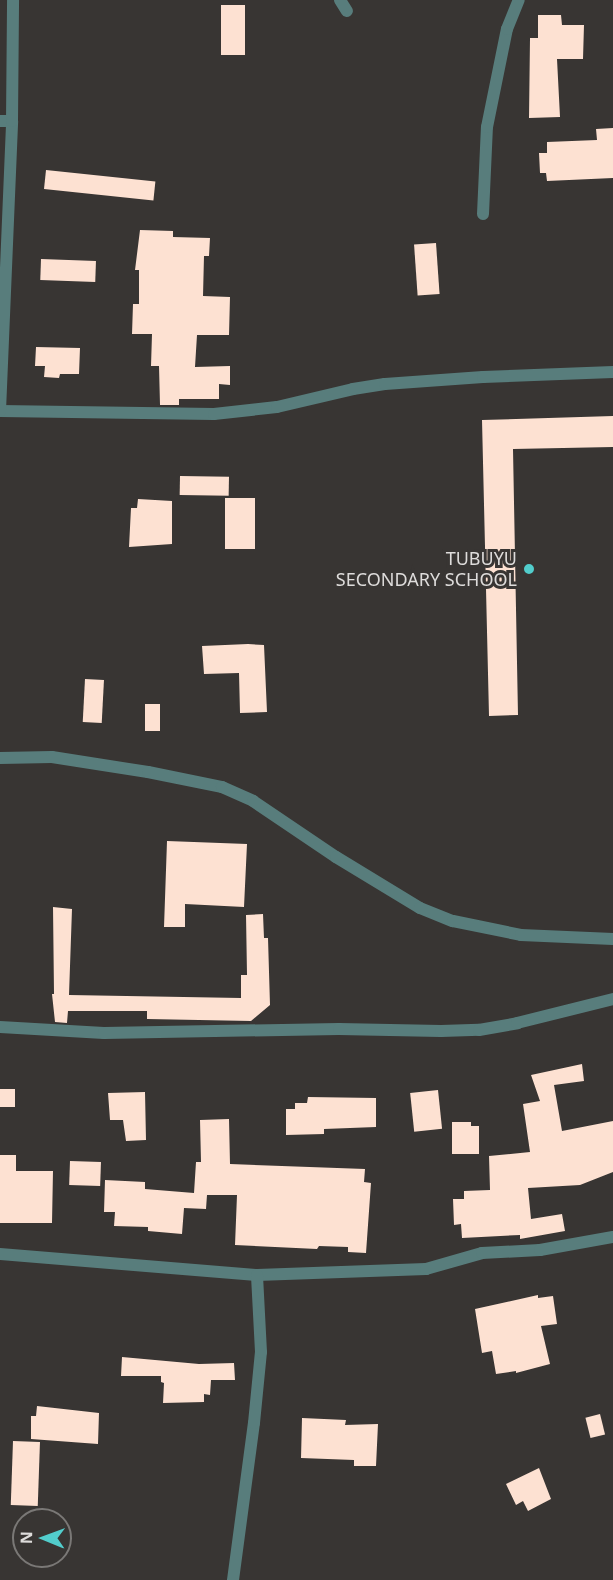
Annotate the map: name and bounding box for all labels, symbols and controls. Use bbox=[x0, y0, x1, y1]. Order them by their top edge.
place label: TUBUYU SECONDARY SCHOOL bbox=[336, 548, 517, 590]
marker: TUBUYU SECONDARY SCHOOL bbox=[522, 562, 536, 576]
north arrow bbox=[12, 1508, 72, 1568]
text: N bbox=[15, 1531, 37, 1544]

